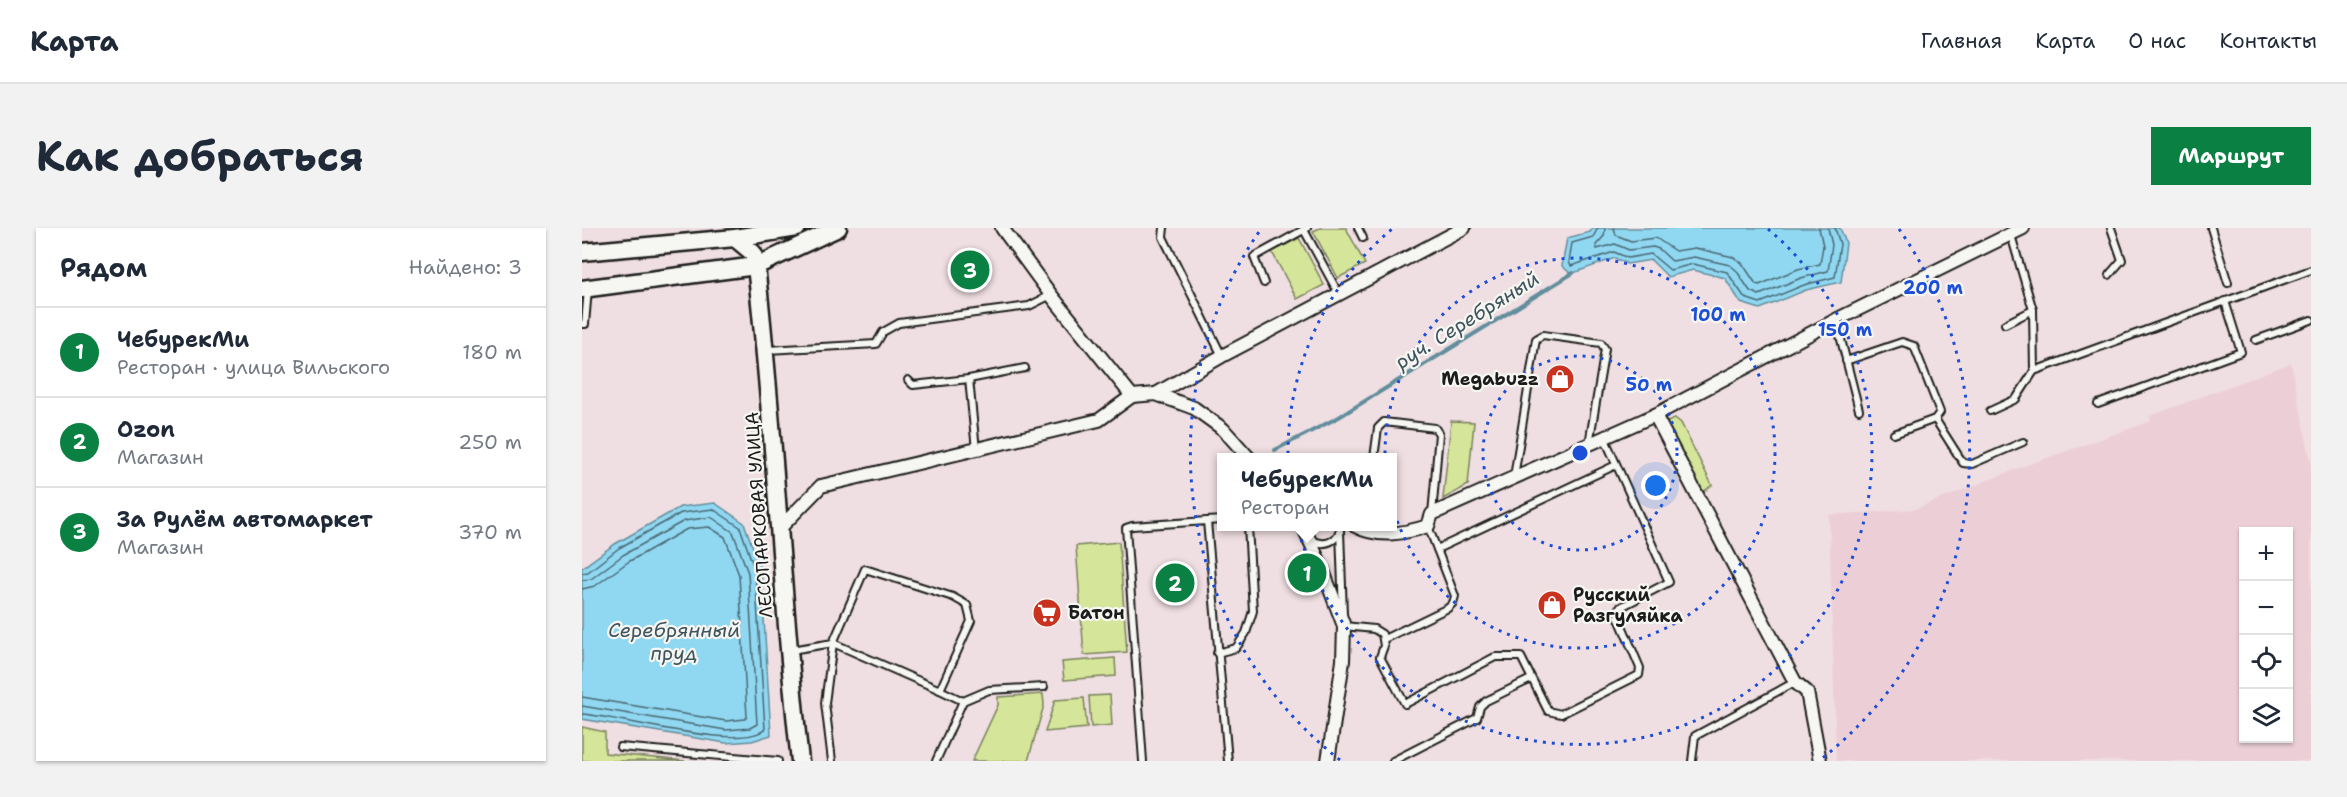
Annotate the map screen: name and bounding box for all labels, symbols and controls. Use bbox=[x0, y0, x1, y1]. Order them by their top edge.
text: Карта bbox=[30, 22, 119, 60]
text: Главная bbox=[1921, 27, 2002, 55]
text: Карта bbox=[2035, 27, 2095, 55]
text: О нас bbox=[2128, 27, 2186, 55]
text: Контакты bbox=[2219, 27, 2317, 55]
button: Маршрут bbox=[2151, 127, 2311, 185]
text: Как добраться bbox=[36, 128, 364, 184]
pin: 3 bbox=[950, 248, 990, 292]
text: Рядом bbox=[60, 250, 147, 285]
text: Найдено: 3 bbox=[409, 254, 522, 280]
water label: руч. Серебряный bbox=[1389, 265, 1544, 375]
text: 200 m bbox=[1903, 276, 1964, 300]
text: 100 m bbox=[1690, 303, 1746, 327]
text: 150 m bbox=[1818, 318, 1873, 342]
text: ЧебурекМи bbox=[117, 325, 249, 354]
text: 1 bbox=[75, 339, 84, 365]
text: 180 m bbox=[462, 339, 522, 365]
text: Ресторан · улица Вильского bbox=[117, 354, 390, 380]
shop icon: Megabuzz bbox=[1544, 363, 1576, 395]
place label: Megabuzz bbox=[1441, 367, 1539, 391]
text: 50 m bbox=[1626, 373, 1673, 397]
street label: ЛЕСОПАРКОВАЯ УЛИЦА bbox=[740, 411, 778, 619]
text: Ozon bbox=[117, 415, 175, 444]
text: 2 bbox=[73, 429, 87, 455]
text: 250 m bbox=[458, 429, 522, 455]
centre of rings bbox=[1570, 443, 1590, 463]
text: Магазин bbox=[117, 444, 204, 470]
popup bbox=[1217, 453, 1397, 531]
text: ЧебурекМи bbox=[1241, 465, 1373, 494]
your location bbox=[1641, 471, 1670, 500]
text: Ресторан bbox=[1241, 494, 1330, 520]
text: За Рулём автомаркет bbox=[117, 505, 373, 534]
text: 3 bbox=[73, 519, 87, 545]
text: 370 m bbox=[458, 519, 522, 545]
map controls bbox=[2239, 527, 2293, 743]
button: + bbox=[2239, 527, 2293, 581]
text: Магазин bbox=[117, 534, 204, 560]
pin: 1 bbox=[1288, 550, 1326, 596]
pin: 2 bbox=[1156, 560, 1194, 606]
button: − bbox=[2239, 581, 2293, 635]
place label: Русский Разгуляйка bbox=[1573, 583, 1684, 628]
shop icon: Русский Разгуляйка bbox=[1536, 589, 1568, 621]
supermarket icon: Батон bbox=[1031, 597, 1063, 629]
place label: Батон bbox=[1068, 601, 1125, 625]
water label: Серебрянный пруд bbox=[608, 617, 740, 666]
button: locate bbox=[2239, 635, 2293, 689]
button: layers bbox=[2239, 689, 2293, 743]

